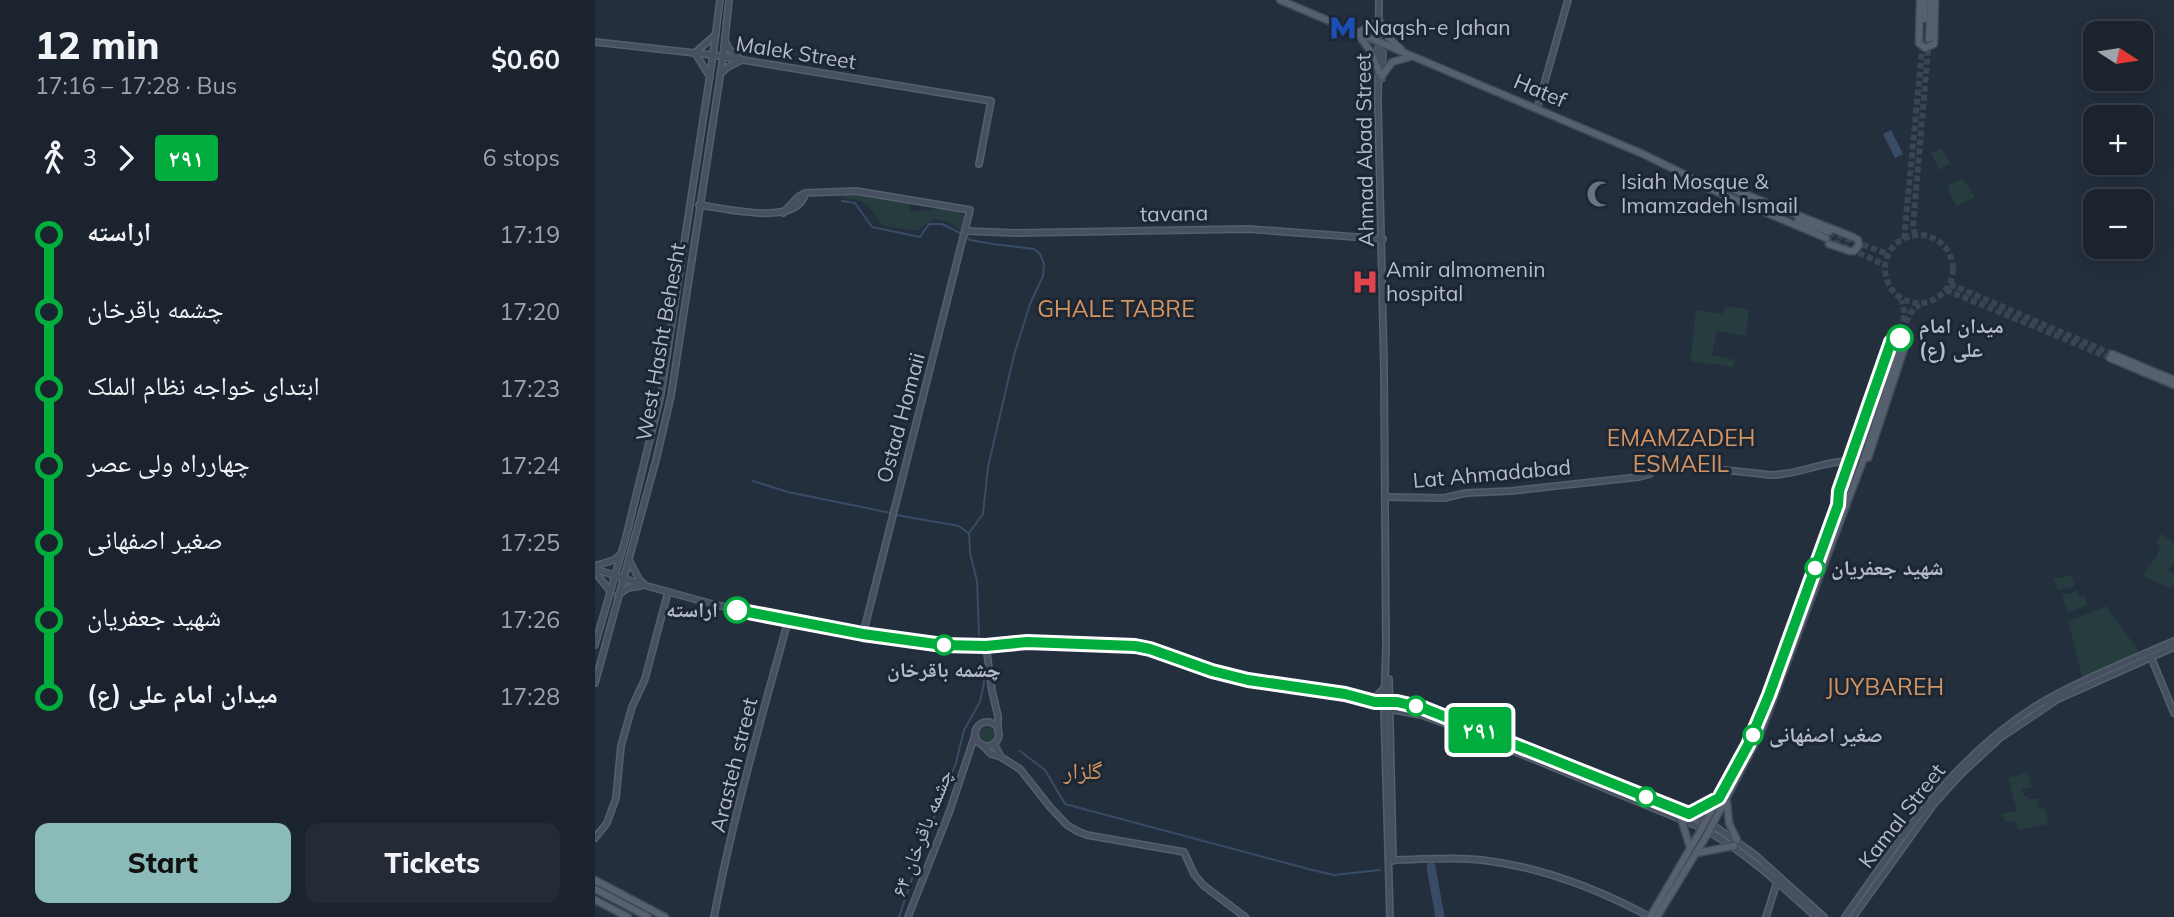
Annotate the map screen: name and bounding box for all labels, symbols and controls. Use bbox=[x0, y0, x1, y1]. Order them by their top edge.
metro station icon: Naqsh-e Jahan bbox=[1328, 13, 1358, 43]
place label: Naqsh-e Jahan bbox=[1364, 14, 1511, 40]
text: 12 min bbox=[35, 21, 160, 69]
north arrow bbox=[2083, 21, 2153, 91]
map controls bbox=[2083, 21, 2153, 259]
street label: Malek Street bbox=[734, 30, 858, 74]
text: $0.60 bbox=[491, 43, 560, 76]
street label: Ahmad Abad Street bbox=[1349, 53, 1379, 247]
street label: Hatef bbox=[1510, 67, 1571, 113]
text: 17:16 – 17:28 · Bus bbox=[35, 71, 237, 100]
button: + bbox=[2083, 105, 2153, 175]
icon: walk bbox=[35, 139, 73, 177]
icon: forward bbox=[107, 139, 145, 177]
text: 3 bbox=[83, 143, 97, 172]
text: ۲۹۱ bbox=[169, 143, 204, 173]
text: 6 stops bbox=[483, 143, 560, 172]
place label: Isiah Mosque & Imamzadeh Ismail bbox=[1621, 168, 1798, 218]
mosque icon: Isiah Mosque & Imamzadeh Ismail bbox=[1585, 179, 1615, 209]
button: − bbox=[2083, 189, 2153, 259]
street label: tavana bbox=[1140, 199, 1208, 227]
text: اراسته bbox=[87, 215, 151, 248]
text: 17:19 bbox=[500, 220, 560, 249]
street label: West Hasht Behesht bbox=[630, 241, 690, 443]
place label: Amir almomenin hospital bbox=[1386, 256, 1545, 306]
hospital icon: Amir almomenin hospital bbox=[1350, 267, 1380, 297]
text: چشمه باقرخان bbox=[87, 292, 224, 325]
district label: GHALE TABRE bbox=[1037, 294, 1195, 323]
text: 17:20 bbox=[500, 297, 560, 326]
place label: میدان امام علی (ع) bbox=[1919, 312, 2004, 363]
marker: میدان امام علی (ع) bbox=[1887, 325, 1913, 351]
street label: Ostad Homaii bbox=[870, 350, 930, 486]
text: ابتدای خواجه نظام الملک bbox=[87, 369, 320, 402]
text: 17:23 bbox=[500, 374, 560, 403]
district label: EMAMZADEH ESMAEIL bbox=[1607, 423, 1755, 478]
text: چهارراه ولی عصر bbox=[87, 446, 250, 479]
text: 17:24 bbox=[500, 451, 560, 480]
street label: Lat Ahmadabad bbox=[1412, 453, 1572, 493]
text: صغیر اصفهانی bbox=[87, 523, 223, 556]
text: 17:25 bbox=[500, 528, 560, 557]
place label: شهید جعفریان bbox=[1831, 554, 1943, 580]
marker: شهید جعفریان bbox=[1805, 558, 1825, 578]
place label: اراسته bbox=[666, 596, 718, 622]
marker: اراسته bbox=[724, 597, 750, 623]
text: شهید جعفریان bbox=[87, 600, 221, 633]
text: 17:26 bbox=[500, 605, 560, 634]
marker: چشمه باقرخان bbox=[934, 635, 954, 655]
place label: چشمه باقرخان bbox=[887, 656, 1001, 682]
district label: JUYBAREH bbox=[1826, 672, 1944, 701]
text: میدان امام علی (ع) bbox=[87, 677, 278, 710]
text: 17:28 bbox=[500, 682, 560, 711]
street label: Arasteh street bbox=[704, 695, 762, 835]
unlabelled marker bbox=[1406, 696, 1426, 716]
line badge: ۲۹۱ bbox=[1440, 707, 1520, 753]
text: ۲۹۱ bbox=[1462, 715, 1498, 745]
place label: صغیر اصفهانی bbox=[1769, 721, 1883, 748]
marker: صغیر اصفهانی bbox=[1743, 725, 1763, 745]
district label: گلزار bbox=[1063, 756, 1103, 785]
street label: Kamal Street bbox=[1852, 758, 1950, 873]
street label: چشمه باقرخان ۶۴ bbox=[885, 765, 957, 900]
unlabelled marker bbox=[1636, 787, 1656, 807]
button: Start bbox=[35, 823, 291, 903]
button: Tickets bbox=[305, 823, 560, 903]

